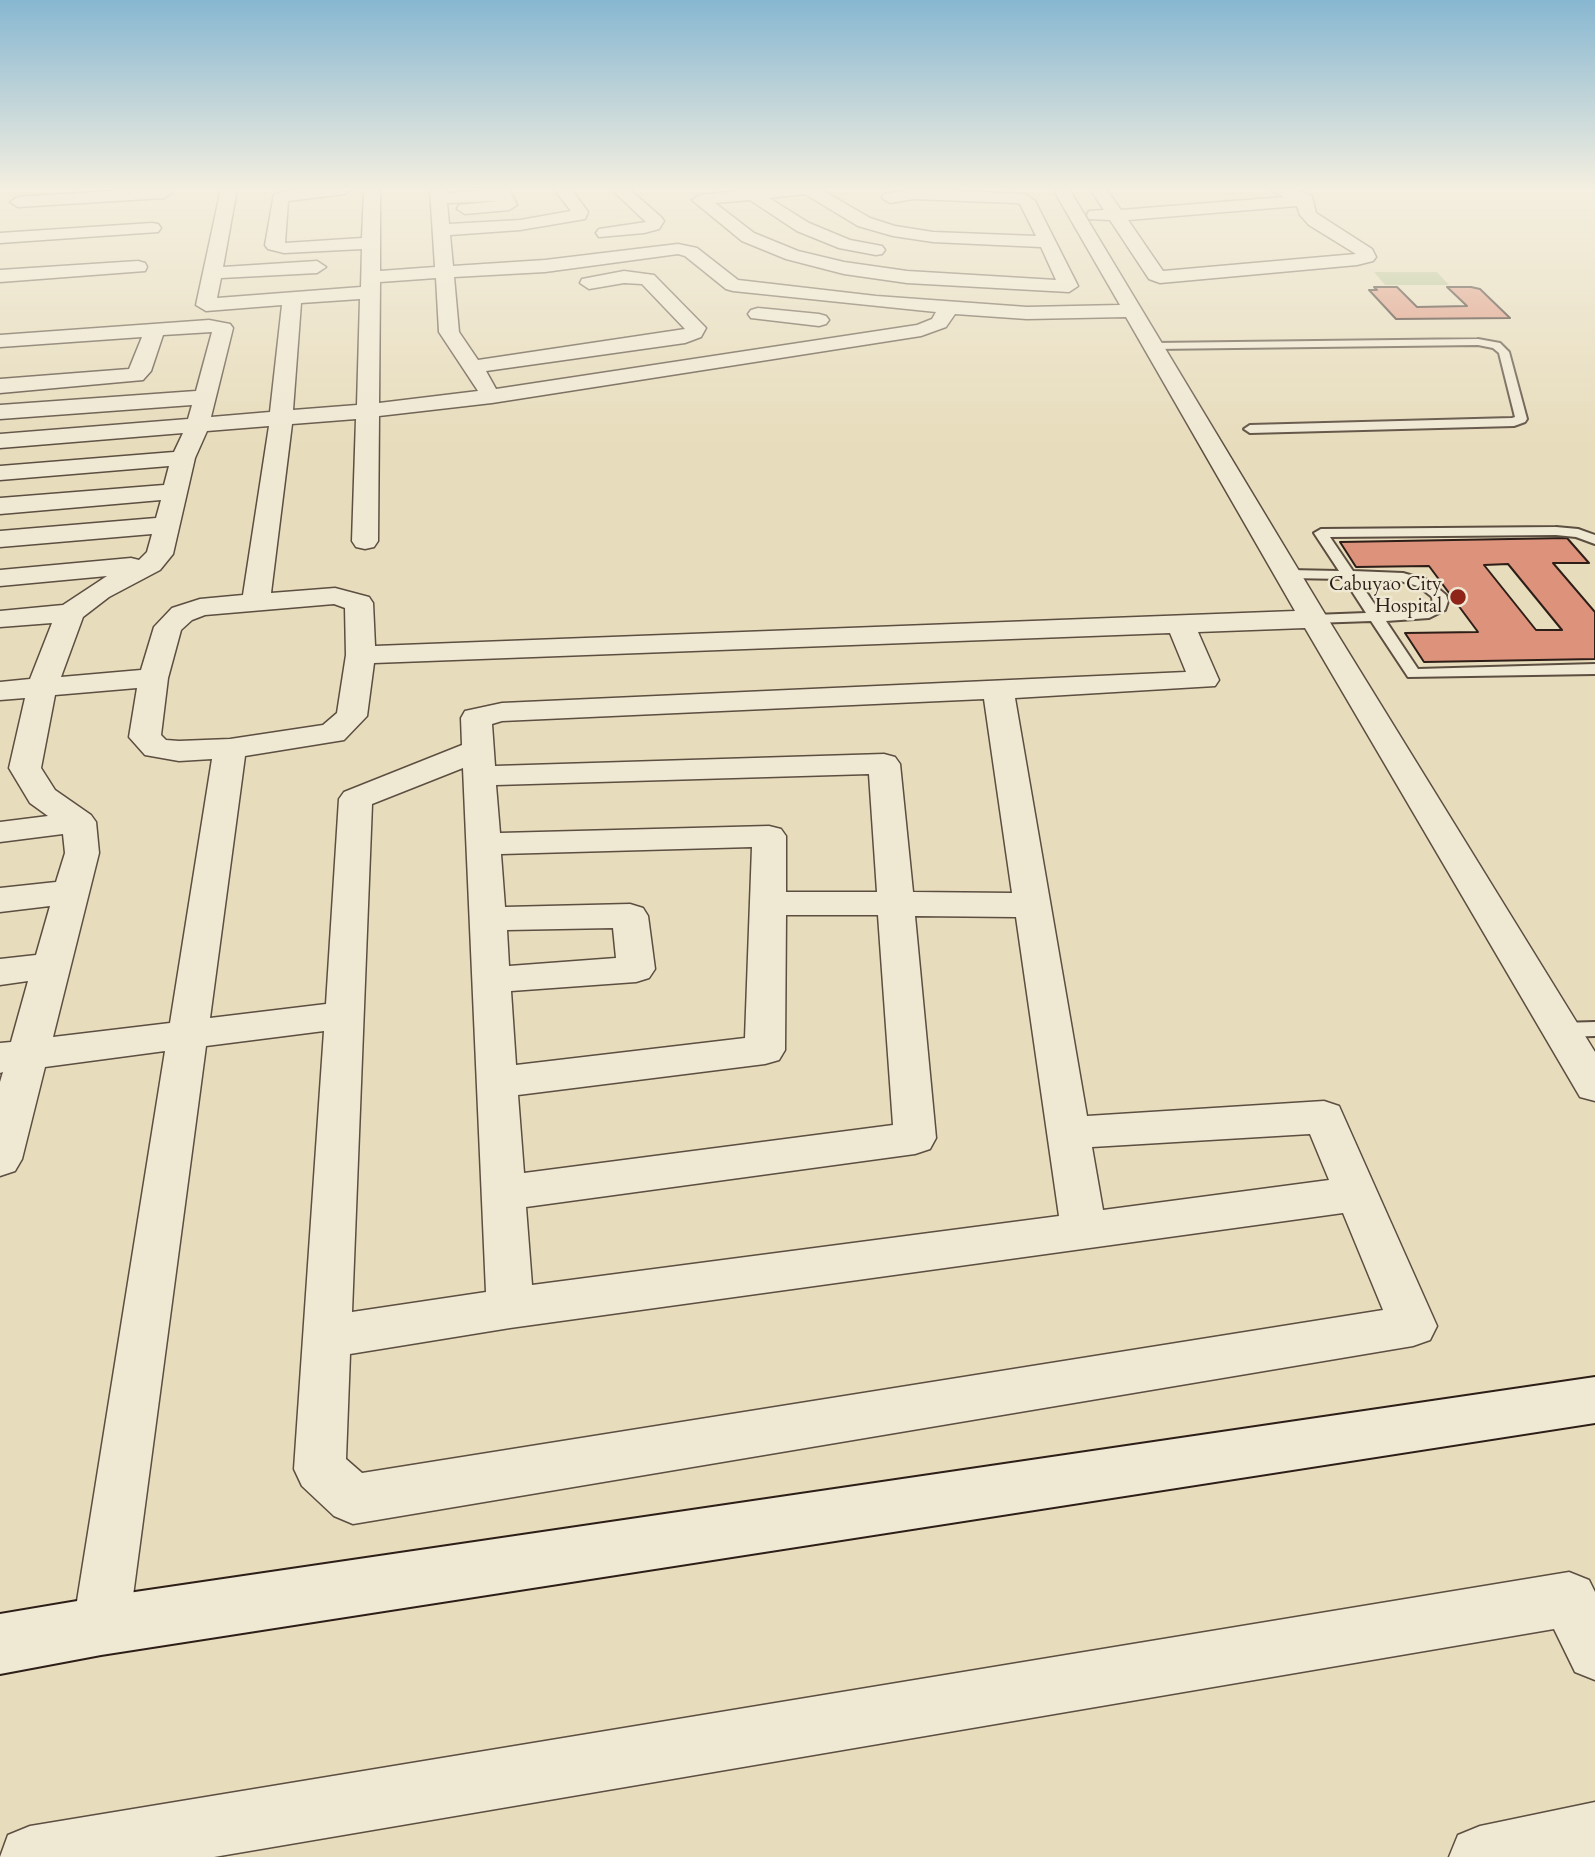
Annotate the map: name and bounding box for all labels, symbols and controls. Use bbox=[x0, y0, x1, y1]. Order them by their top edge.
place label: Cabuyao City Hospital bbox=[1329, 575, 1442, 619]
marker: Cabuyao City Hospital bbox=[1448, 587, 1468, 607]

